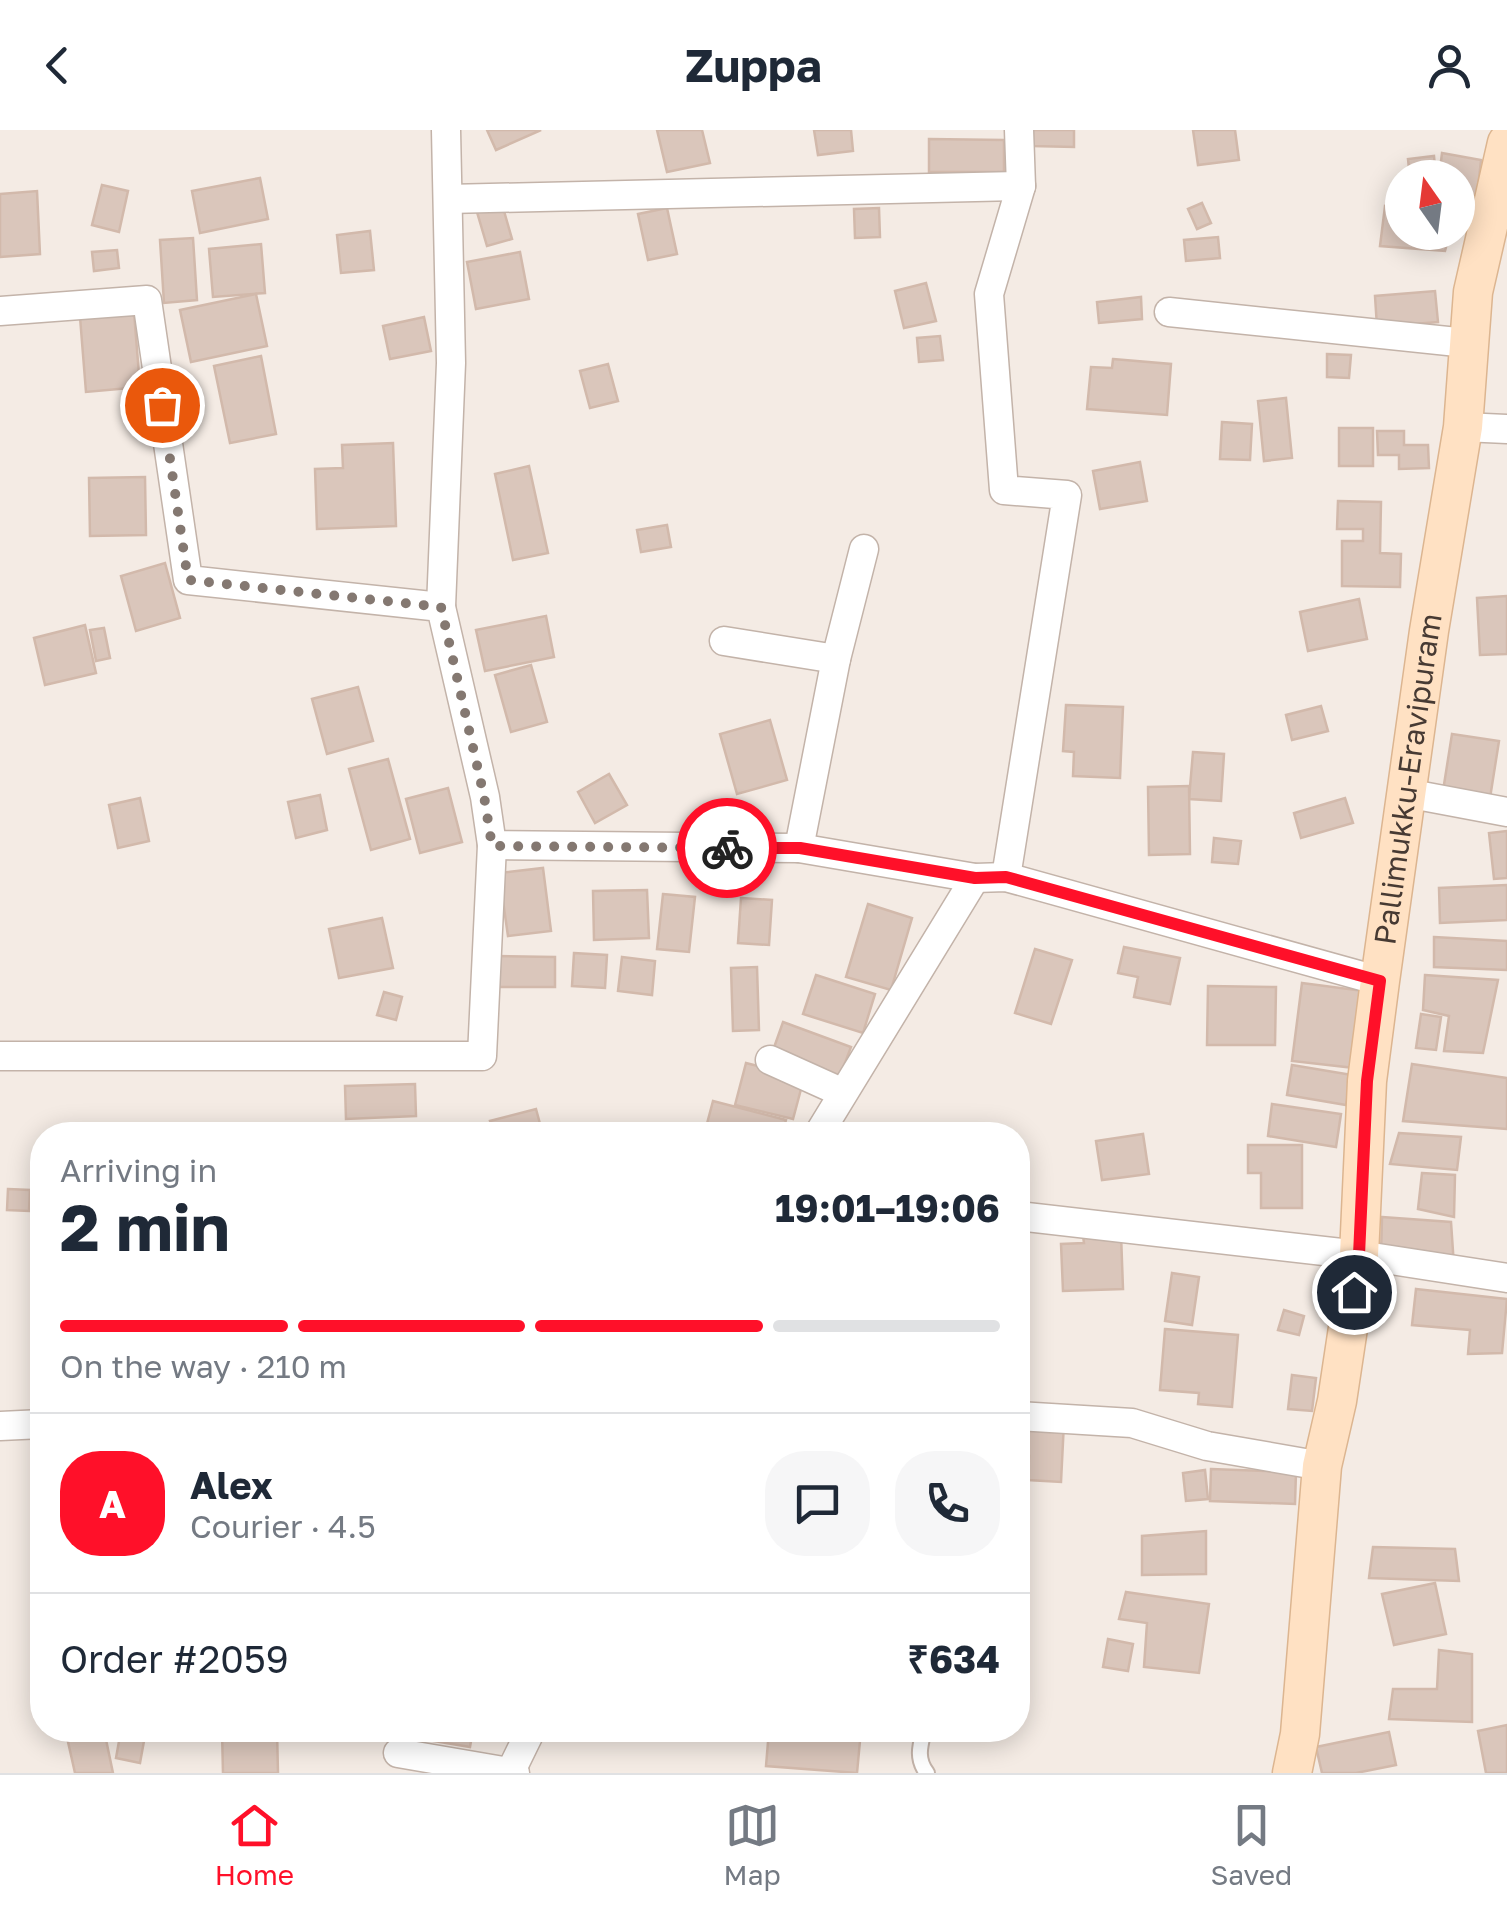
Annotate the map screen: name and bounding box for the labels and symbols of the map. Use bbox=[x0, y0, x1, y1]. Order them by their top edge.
north arrow bbox=[1385, 160, 1475, 250]
pin bbox=[120, 363, 205, 448]
street label: Pallimukku-Eravipuram bbox=[1366, 611, 1449, 947]
courier bbox=[677, 798, 777, 898]
pin bbox=[1312, 1250, 1397, 1335]

